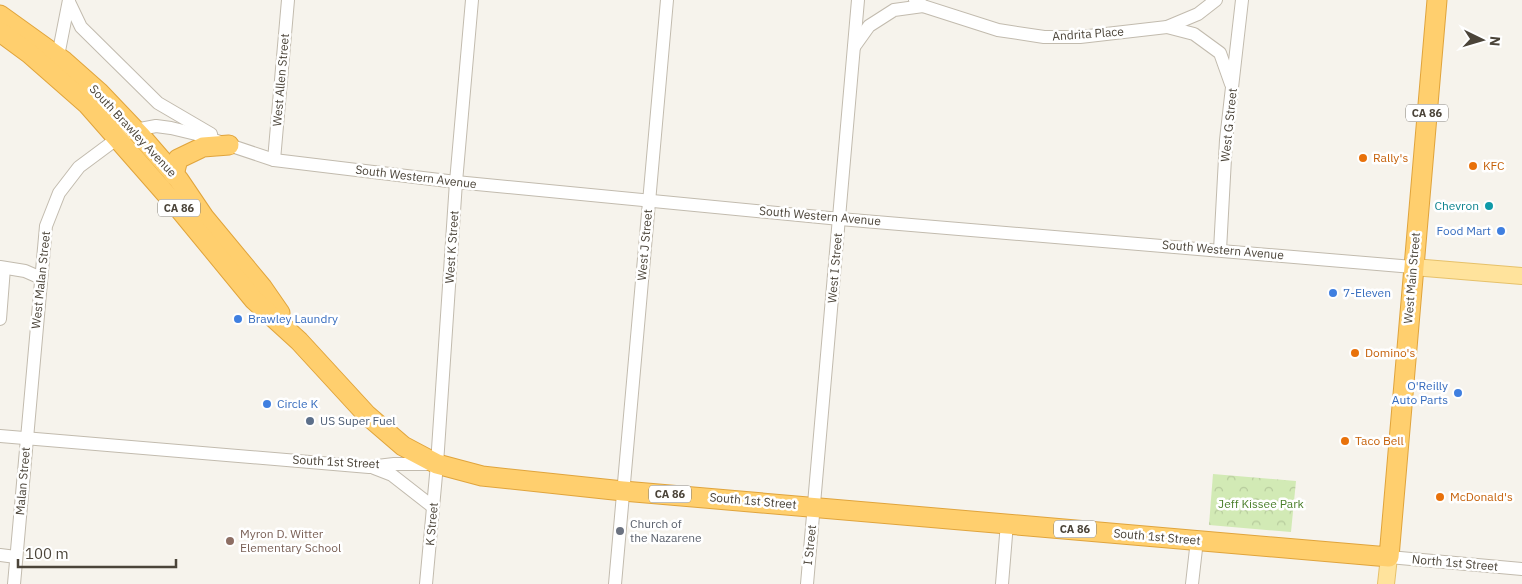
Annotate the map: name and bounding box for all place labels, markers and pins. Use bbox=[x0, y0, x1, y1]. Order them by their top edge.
place label: Rally's bbox=[1373, 150, 1408, 165]
marker: Rally's bbox=[1357, 152, 1369, 164]
place label: KFC bbox=[1483, 158, 1505, 173]
marker: KFC bbox=[1467, 160, 1479, 172]
place label: Chevron bbox=[1434, 198, 1479, 213]
marker: Chevron bbox=[1483, 200, 1495, 212]
place label: Food Mart bbox=[1437, 223, 1491, 238]
marker: Food Mart bbox=[1495, 225, 1507, 237]
place label: 7-Eleven bbox=[1343, 285, 1391, 300]
marker: 7-Eleven bbox=[1327, 287, 1339, 299]
place label: Brawley Laundry bbox=[248, 311, 338, 326]
marker: Brawley Laundry bbox=[232, 313, 244, 325]
place label: Domino's bbox=[1365, 345, 1415, 360]
marker: Domino's bbox=[1349, 347, 1361, 359]
place label: O'Reilly Auto Parts bbox=[1392, 378, 1448, 407]
marker: O'Reilly Auto Parts bbox=[1452, 387, 1464, 399]
place label: Circle K bbox=[277, 396, 319, 411]
marker: Circle K bbox=[261, 398, 273, 410]
place label: US Super Fuel bbox=[320, 413, 396, 428]
marker: US Super Fuel bbox=[304, 415, 316, 427]
place label: Taco Bell bbox=[1355, 433, 1404, 448]
marker: Taco Bell bbox=[1339, 435, 1351, 447]
place label: McDonald's bbox=[1450, 489, 1513, 504]
marker: McDonald's bbox=[1434, 491, 1446, 503]
place label: Church of the Nazarene bbox=[630, 516, 702, 545]
marker: Church of the Nazarene bbox=[614, 525, 626, 537]
place label: Myron D. Witter Elementary School bbox=[240, 526, 341, 555]
marker: Myron D. Witter Elementary School bbox=[224, 535, 236, 547]

